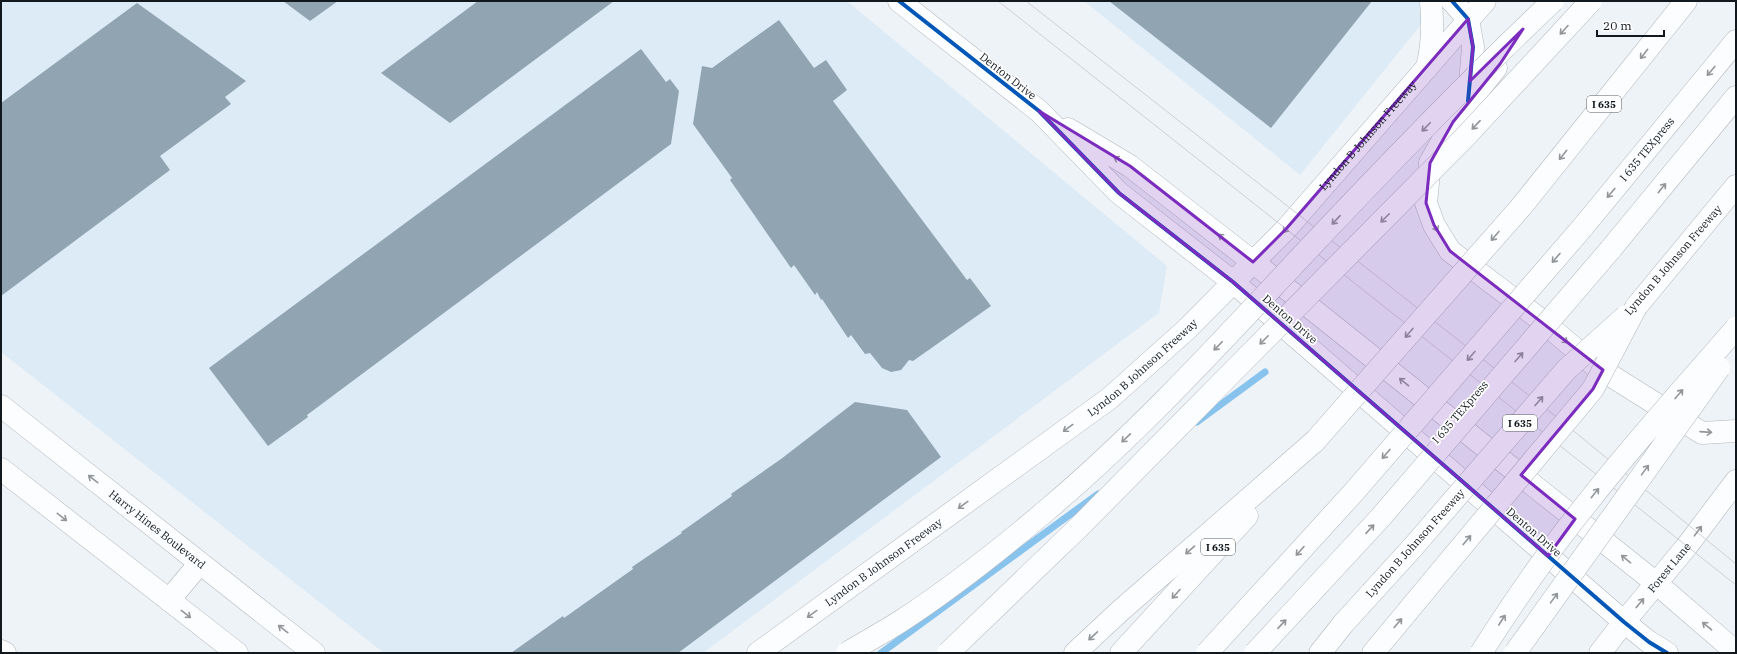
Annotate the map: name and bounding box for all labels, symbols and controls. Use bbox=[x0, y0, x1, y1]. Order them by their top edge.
scale bar bbox=[1597, 12, 1664, 38]
text: 20 m bbox=[1603, 18, 1632, 33]
one-way arrow bbox=[1560, 24, 1569, 34]
one-way arrow bbox=[1640, 48, 1649, 59]
street label: Denton Drive bbox=[977, 50, 1039, 103]
one-way arrow bbox=[1707, 66, 1716, 77]
street label: Lyndon B Johnson Freeway bbox=[1316, 77, 1420, 193]
road number: I 635 bbox=[1587, 96, 1621, 112]
street label: I 635 TEXpress bbox=[1616, 114, 1677, 184]
one-way arrow bbox=[1471, 120, 1481, 130]
one-way arrow bbox=[1421, 121, 1430, 132]
one-way arrow bbox=[1559, 149, 1567, 160]
one-way arrow bbox=[1113, 155, 1125, 163]
one-way arrow bbox=[1657, 182, 1666, 193]
one-way arrow bbox=[1606, 188, 1615, 199]
street label: Lyndon B Johnson Freeway bbox=[1621, 202, 1725, 318]
one-way arrow bbox=[1380, 213, 1390, 223]
one-way arrow bbox=[1331, 215, 1340, 226]
one-way arrow bbox=[1432, 220, 1440, 232]
one-way arrow bbox=[1282, 222, 1291, 233]
one-way arrow bbox=[1491, 231, 1500, 241]
one-way arrow bbox=[1217, 234, 1228, 242]
one-way arrow bbox=[1552, 252, 1561, 263]
street label: Denton Drive bbox=[1260, 291, 1320, 347]
street label: Lyndon B Johnson Freeway bbox=[1085, 316, 1200, 419]
one-way arrow bbox=[1405, 328, 1414, 339]
one-way arrow bbox=[1259, 335, 1269, 345]
one-way arrow bbox=[1558, 335, 1569, 344]
one-way arrow bbox=[1213, 341, 1223, 351]
one-way arrow bbox=[1467, 351, 1476, 361]
one-way arrow bbox=[1515, 351, 1524, 362]
one-way arrow bbox=[1398, 378, 1409, 386]
street label: I 635 TEXpress bbox=[1429, 378, 1491, 446]
one-way arrow bbox=[1675, 388, 1684, 399]
one-way arrow bbox=[1535, 395, 1544, 406]
road number: I 635 bbox=[1503, 415, 1537, 431]
one-way arrow bbox=[1063, 424, 1074, 432]
one-way arrow bbox=[1700, 429, 1713, 436]
one-way arrow bbox=[1121, 433, 1131, 443]
one-way arrow bbox=[1382, 449, 1391, 460]
one-way arrow bbox=[1641, 465, 1649, 476]
one-way arrow bbox=[88, 474, 99, 483]
street label: Lyndon B Johnson Freeway bbox=[1363, 486, 1468, 600]
street label: Harry Hines Boulevard bbox=[106, 487, 209, 572]
one-way arrow bbox=[1591, 487, 1599, 498]
one-way arrow bbox=[958, 500, 969, 509]
street label: Denton Drive bbox=[1504, 504, 1564, 560]
one-way arrow bbox=[57, 513, 68, 522]
street label: Lyndon B Johnson Freeway bbox=[822, 515, 945, 609]
one-way arrow bbox=[1365, 524, 1375, 534]
one-way arrow bbox=[1694, 526, 1702, 537]
one-way arrow bbox=[1462, 534, 1471, 545]
road number: I 635 bbox=[1201, 539, 1235, 555]
street label: Forest Lane bbox=[1644, 540, 1694, 595]
one-way arrow bbox=[1185, 545, 1196, 554]
one-way arrow bbox=[1296, 546, 1305, 556]
one-way arrow bbox=[1620, 555, 1631, 563]
one-way arrow bbox=[1171, 589, 1180, 600]
one-way arrow bbox=[1549, 593, 1558, 604]
one-way arrow bbox=[1636, 597, 1645, 608]
one-way arrow bbox=[181, 609, 192, 618]
one-way arrow bbox=[807, 610, 818, 618]
one-way arrow bbox=[1498, 615, 1506, 626]
one-way arrow bbox=[1393, 618, 1402, 628]
one-way arrow bbox=[1277, 620, 1286, 630]
one-way arrow bbox=[1701, 621, 1712, 630]
one-way arrow bbox=[277, 624, 288, 633]
one-way arrow bbox=[1088, 631, 1098, 641]

